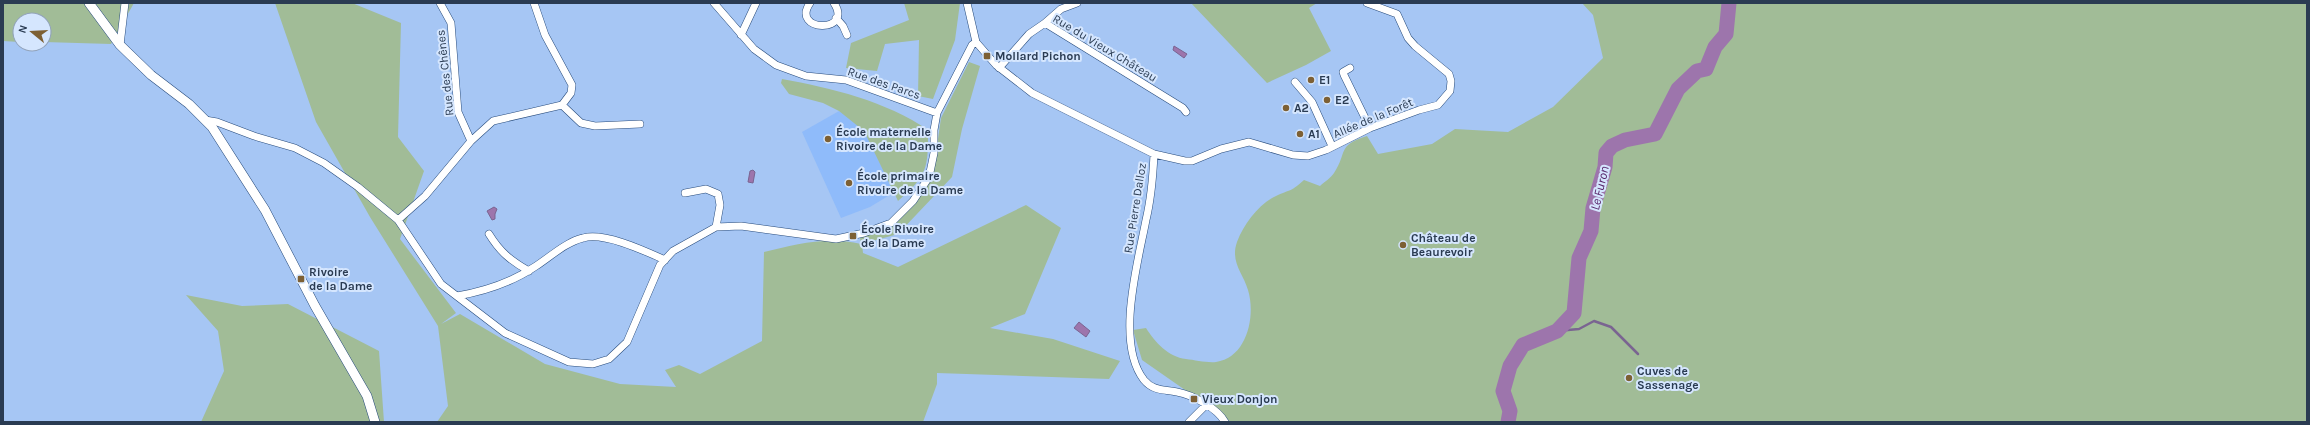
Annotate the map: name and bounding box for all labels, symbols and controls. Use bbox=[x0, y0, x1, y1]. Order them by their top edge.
street label: Rue du Vieux Château bbox=[1050, 11, 1160, 85]
north arrow bbox=[12, 12, 52, 52]
text: N bbox=[16, 23, 30, 35]
street label: Rue des Chênes bbox=[434, 29, 456, 117]
place label: Mollard Pichon bbox=[995, 49, 1081, 63]
marker: Mollard Pichon bbox=[982, 51, 992, 61]
street label: Rue des Parcs bbox=[846, 64, 922, 102]
place label: E1 bbox=[1319, 73, 1330, 87]
marker: E1 bbox=[1306, 75, 1316, 85]
place label: E2 bbox=[1335, 93, 1349, 107]
marker: E2 bbox=[1322, 95, 1332, 105]
street label: Allée de la Forêt bbox=[1331, 95, 1415, 141]
place label: A2 bbox=[1294, 101, 1309, 115]
marker: A2 bbox=[1281, 103, 1291, 113]
place label: École maternelle Rivoire de la Dame bbox=[836, 124, 942, 153]
place label: A1 bbox=[1308, 127, 1320, 141]
marker: A1 bbox=[1295, 129, 1305, 139]
marker: École maternelle Rivoire de la Dame bbox=[823, 134, 833, 144]
street label: Rue Pierre Dalloz bbox=[1121, 162, 1149, 254]
water label: Le Furon bbox=[1587, 164, 1612, 212]
place label: École primaire Rivoire de la Dame bbox=[857, 168, 963, 197]
marker: École primaire Rivoire de la Dame bbox=[844, 178, 854, 188]
place label: École Rivoire de la Dame bbox=[861, 221, 934, 250]
marker: École Rivoire de la Dame bbox=[848, 231, 858, 241]
place label: Château de Beaurevoir bbox=[1411, 231, 1476, 259]
marker: Château de Beaurevoir bbox=[1398, 240, 1408, 250]
place label: Rivoire de la Dame bbox=[309, 265, 372, 293]
marker: Rivoire de la Dame bbox=[296, 274, 306, 284]
place label: Cuves de Sassenage bbox=[1637, 364, 1699, 392]
marker: Cuves de Sassenage bbox=[1624, 373, 1634, 383]
place label: Vieux Donjon bbox=[1202, 392, 1278, 406]
marker: Vieux Donjon bbox=[1189, 394, 1199, 404]

